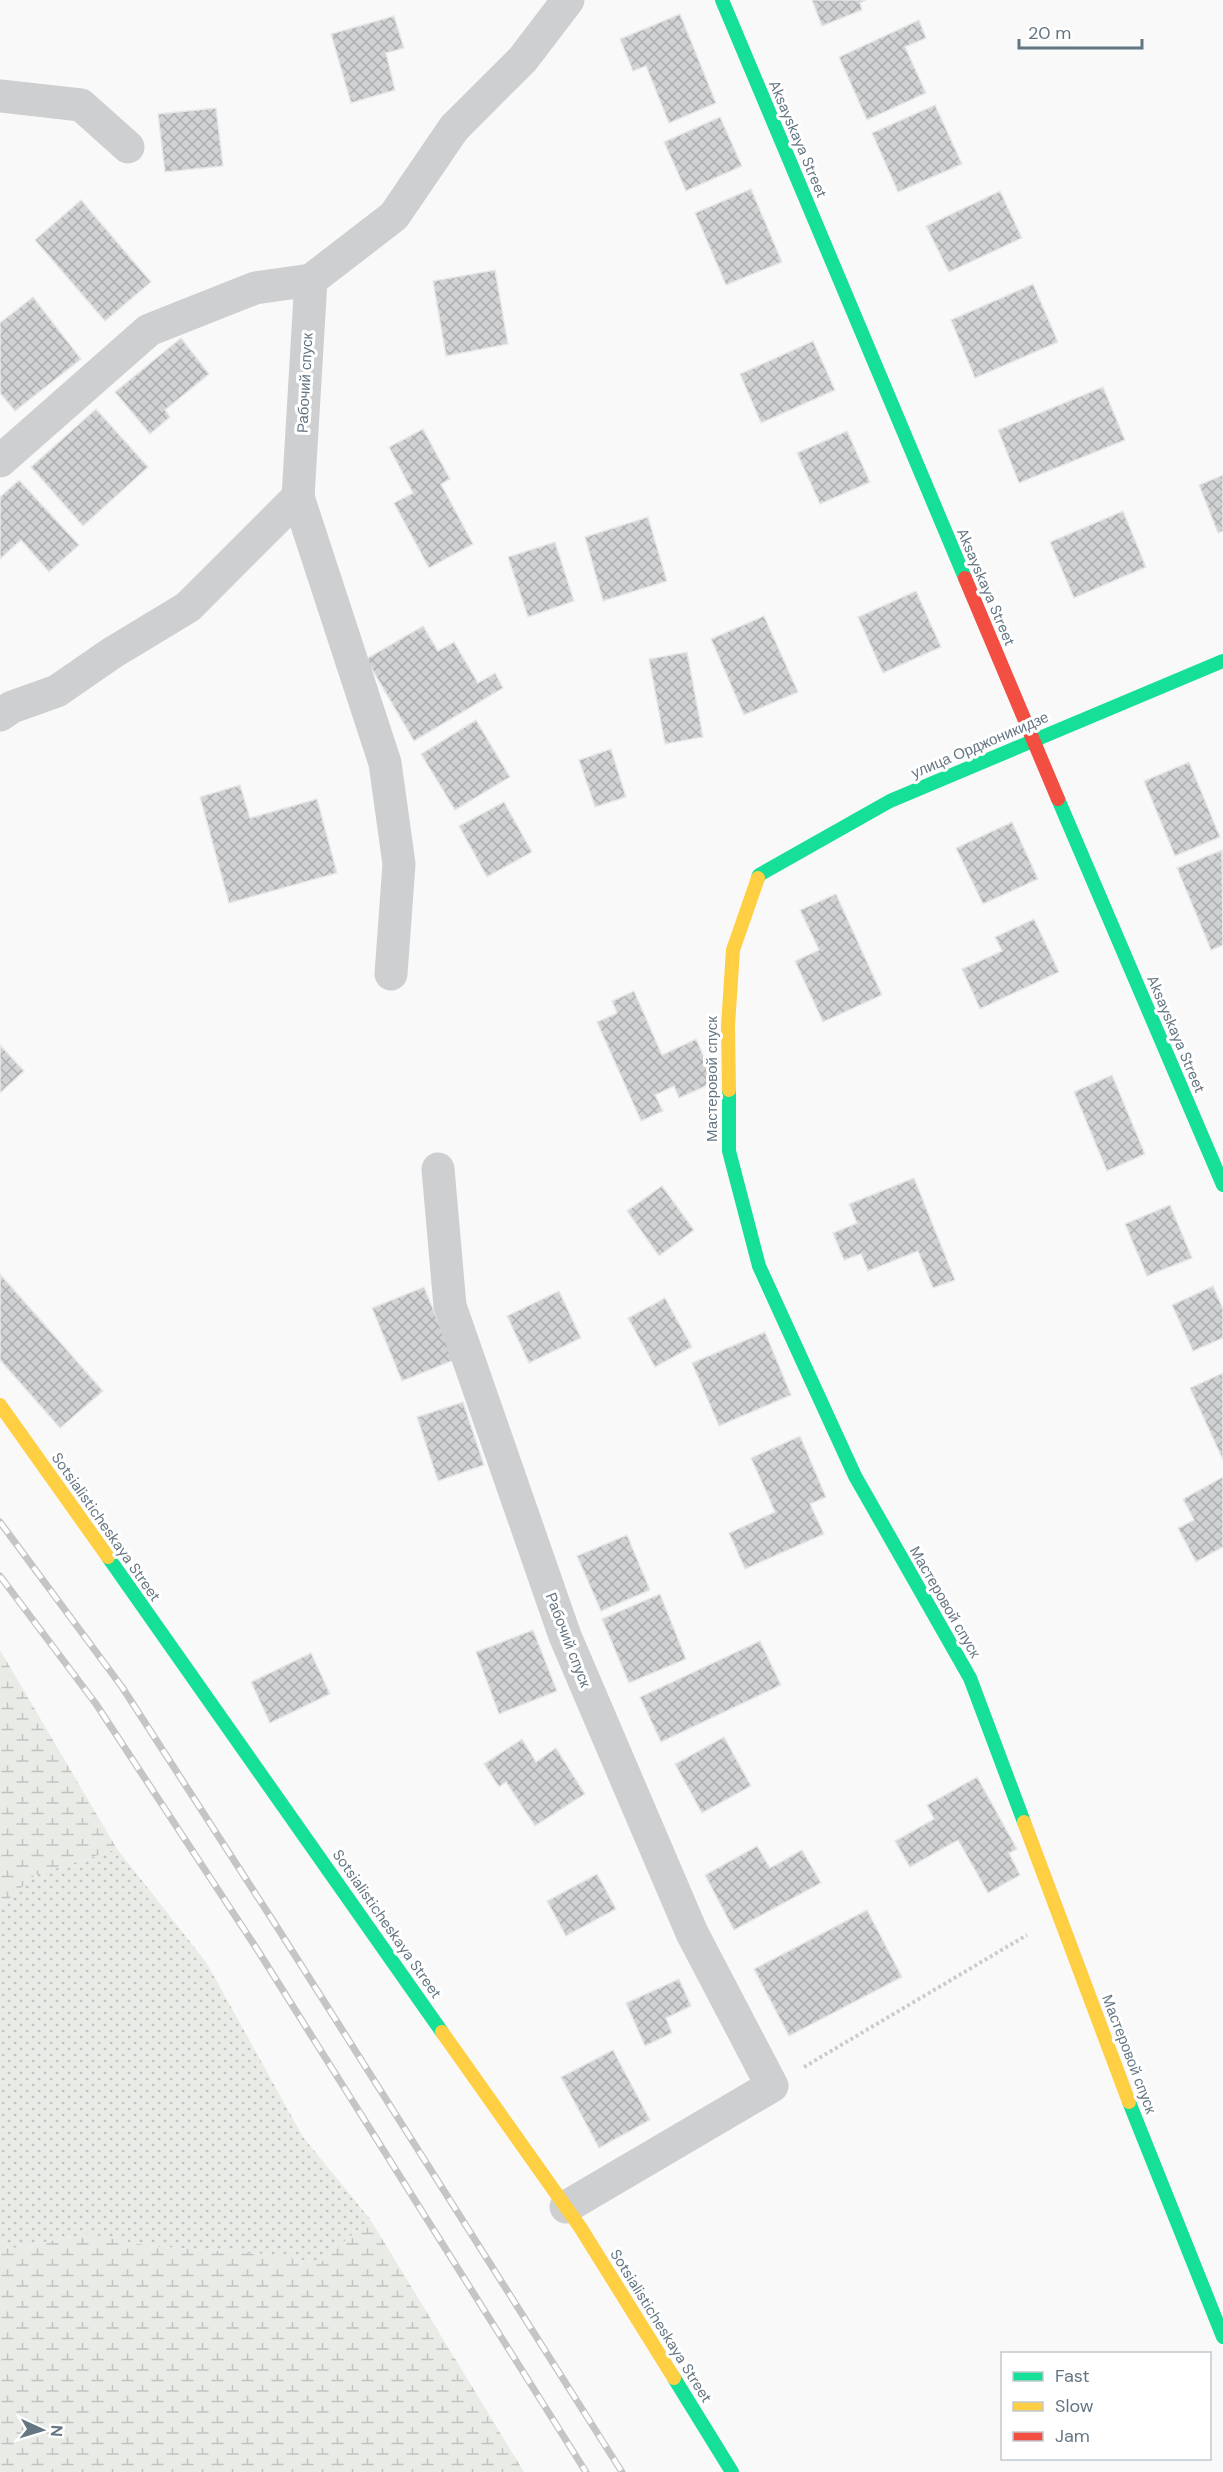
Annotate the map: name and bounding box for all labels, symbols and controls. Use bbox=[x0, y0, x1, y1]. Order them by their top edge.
scale bar bbox=[1019, 12, 1142, 50]
text: 20 m bbox=[1028, 21, 1071, 45]
street label: Aksayskaya Street bbox=[764, 77, 832, 201]
street label: Рабочий спуск bbox=[292, 332, 318, 433]
street label: Aksayskaya Street bbox=[952, 525, 1020, 649]
street label: улица Орджоникидзе bbox=[908, 707, 1052, 783]
street label: Aksayskaya Street bbox=[1142, 972, 1210, 1096]
street label: Мастеровой спуск bbox=[702, 1016, 722, 1142]
street label: Sotsialisticheskaya Street bbox=[47, 1449, 165, 1605]
street label: Мастеровой спуск bbox=[905, 1543, 985, 1662]
street label: Рабочий спуск bbox=[541, 1590, 595, 1691]
street label: Sotsialisticheskaya Street bbox=[328, 1846, 446, 2002]
street label: Мастеровой спуск bbox=[1097, 1992, 1161, 2117]
street label: Sotsialisticheskaya Street bbox=[606, 2246, 717, 2407]
legend bbox=[1001, 2352, 1211, 2460]
text: Fast bbox=[1055, 2364, 1090, 2388]
text: Slow bbox=[1055, 2394, 1094, 2418]
north arrow bbox=[12, 2400, 72, 2460]
text: N bbox=[46, 2424, 67, 2438]
text: Jam bbox=[1055, 2424, 1090, 2448]

